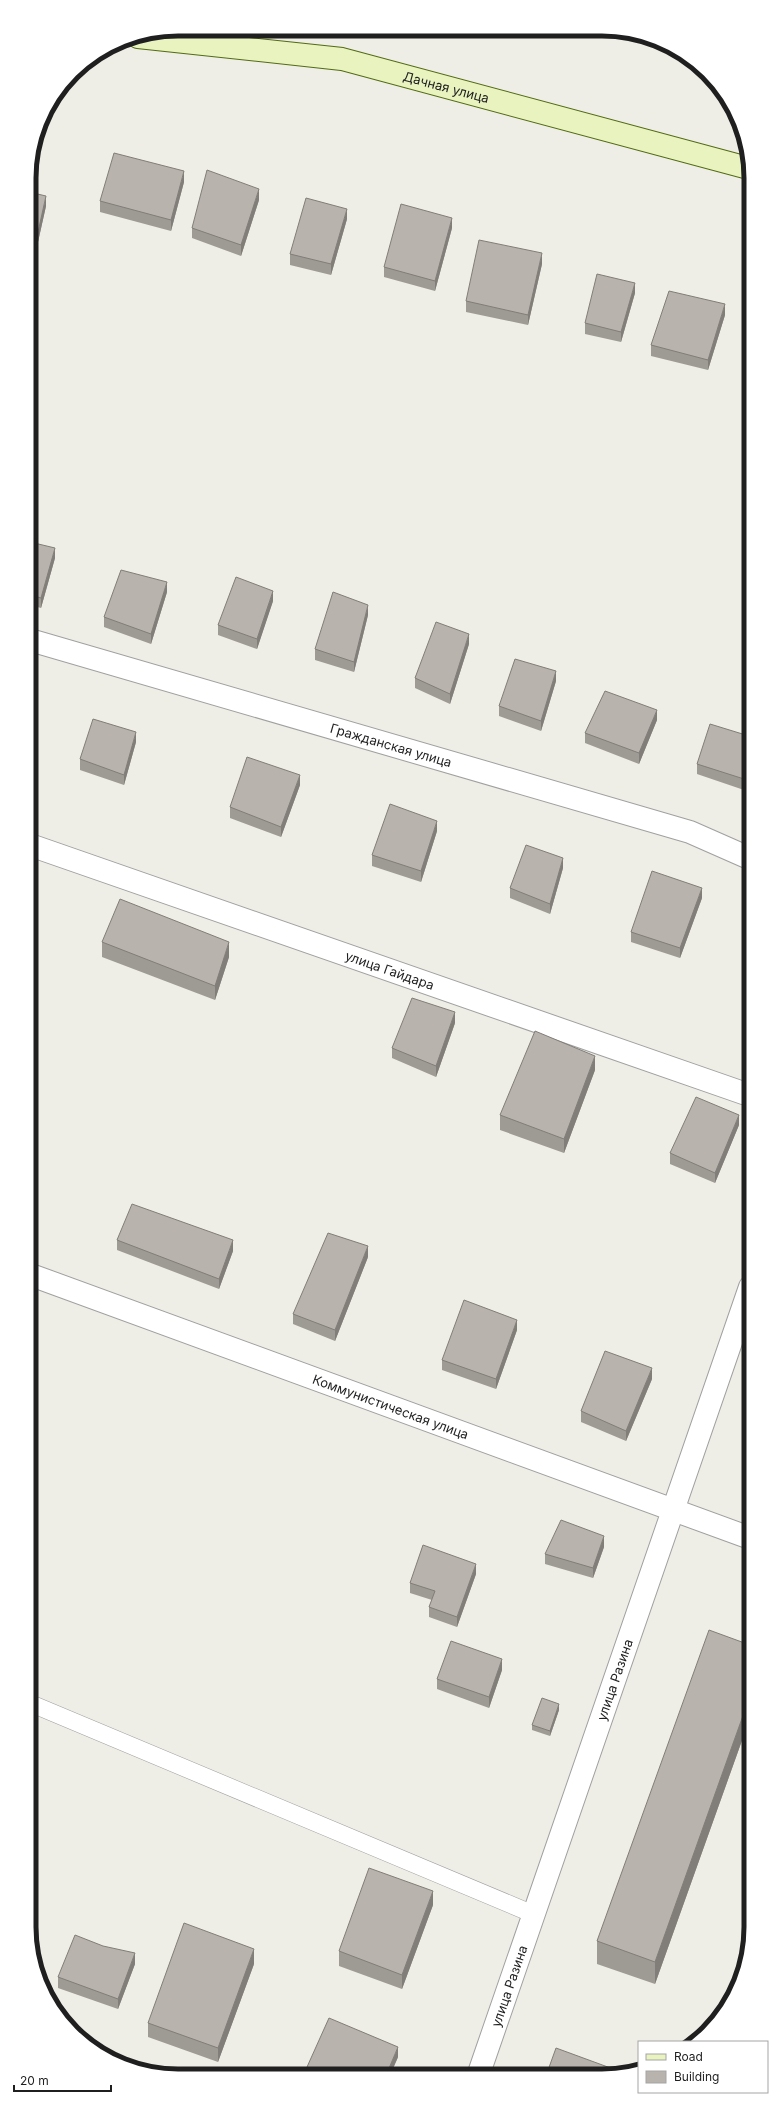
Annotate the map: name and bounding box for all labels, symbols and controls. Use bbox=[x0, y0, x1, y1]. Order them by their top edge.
street label: Дачная улица bbox=[401, 68, 491, 106]
street label: Гражданская улица bbox=[329, 720, 454, 770]
street label: улица Гайдара bbox=[343, 947, 436, 993]
street label: Коммунистическая улица bbox=[311, 1371, 471, 1442]
street label: улица Разина bbox=[593, 1637, 636, 1723]
street label: улица Разина bbox=[488, 1943, 530, 2029]
legend bbox=[638, 2041, 768, 2093]
text: Road bbox=[674, 2049, 703, 2064]
scale bar bbox=[14, 2067, 111, 2093]
text: Building bbox=[674, 2069, 719, 2084]
text: 20 m bbox=[20, 2073, 49, 2088]

